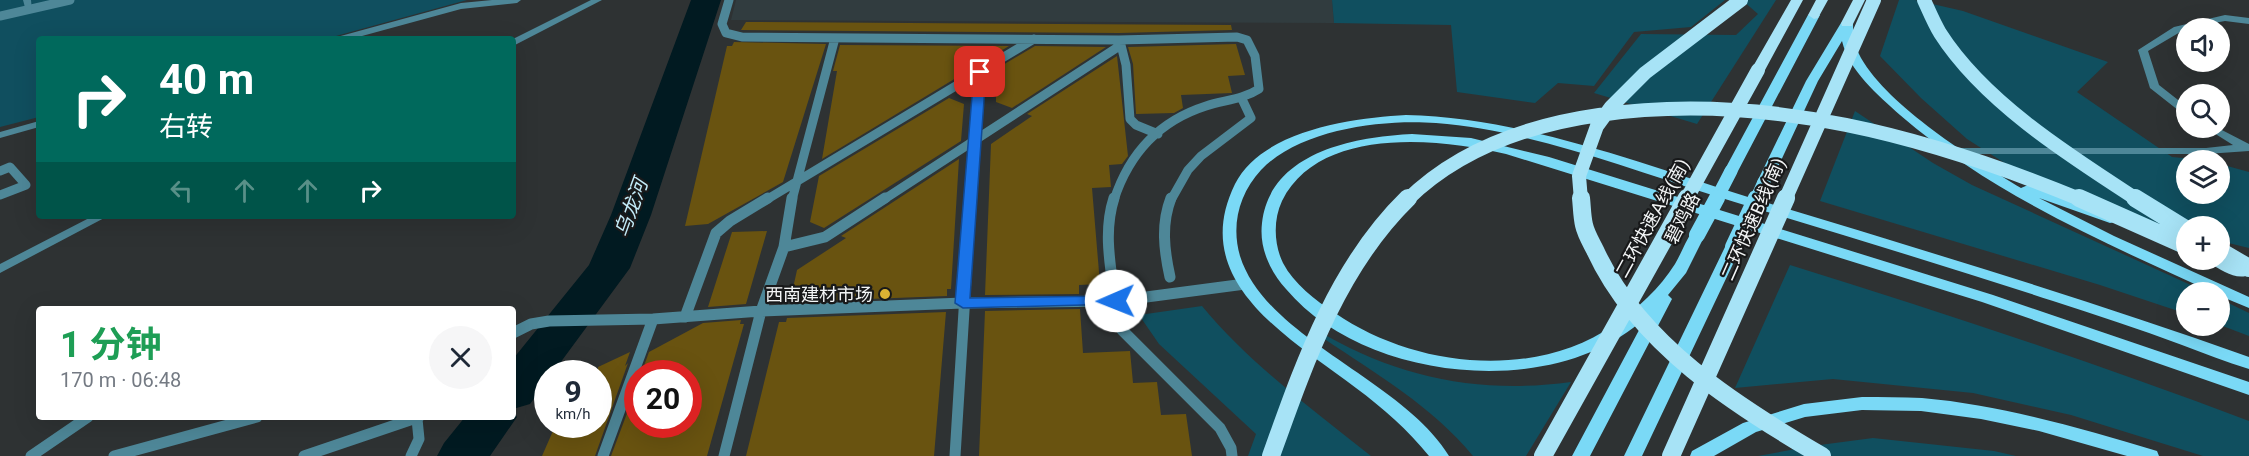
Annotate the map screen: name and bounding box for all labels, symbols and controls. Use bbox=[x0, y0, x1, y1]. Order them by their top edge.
map controls bbox=[2176, 18, 2230, 336]
button: sound bbox=[2176, 18, 2230, 72]
pin bbox=[954, 46, 1005, 97]
text: 40 m bbox=[159, 55, 254, 104]
icon: arrive bbox=[963, 55, 996, 88]
icon: right bbox=[60, 60, 138, 138]
button: search bbox=[2176, 84, 2230, 138]
text: 右转 bbox=[159, 111, 213, 143]
button: layers bbox=[2176, 150, 2230, 204]
street label: 二环快速A线(南) bbox=[1611, 155, 1694, 281]
street label: 二环快速B线(南) bbox=[1717, 155, 1790, 284]
water label: 乌龙河 bbox=[609, 172, 654, 240]
icon: left bbox=[165, 174, 198, 207]
icon: ahead bbox=[228, 174, 261, 207]
icon: ahead bbox=[291, 174, 324, 207]
icon: right bbox=[354, 174, 387, 207]
street label: 碧鸡路 bbox=[1660, 189, 1704, 247]
button: + bbox=[2176, 216, 2230, 270]
position arrow bbox=[1084, 269, 1148, 333]
button: − bbox=[2176, 282, 2230, 336]
place label: 西南建材市场 bbox=[765, 284, 873, 305]
marker: 西南建材市场 bbox=[878, 287, 892, 301]
text: 1 分钟 bbox=[60, 324, 162, 366]
button: close bbox=[429, 326, 492, 389]
speed limit sign: 20 bbox=[624, 360, 702, 438]
text: 170 m · 06:48 bbox=[60, 368, 181, 392]
text: 9 bbox=[564, 374, 582, 409]
text: km/h bbox=[555, 405, 591, 423]

